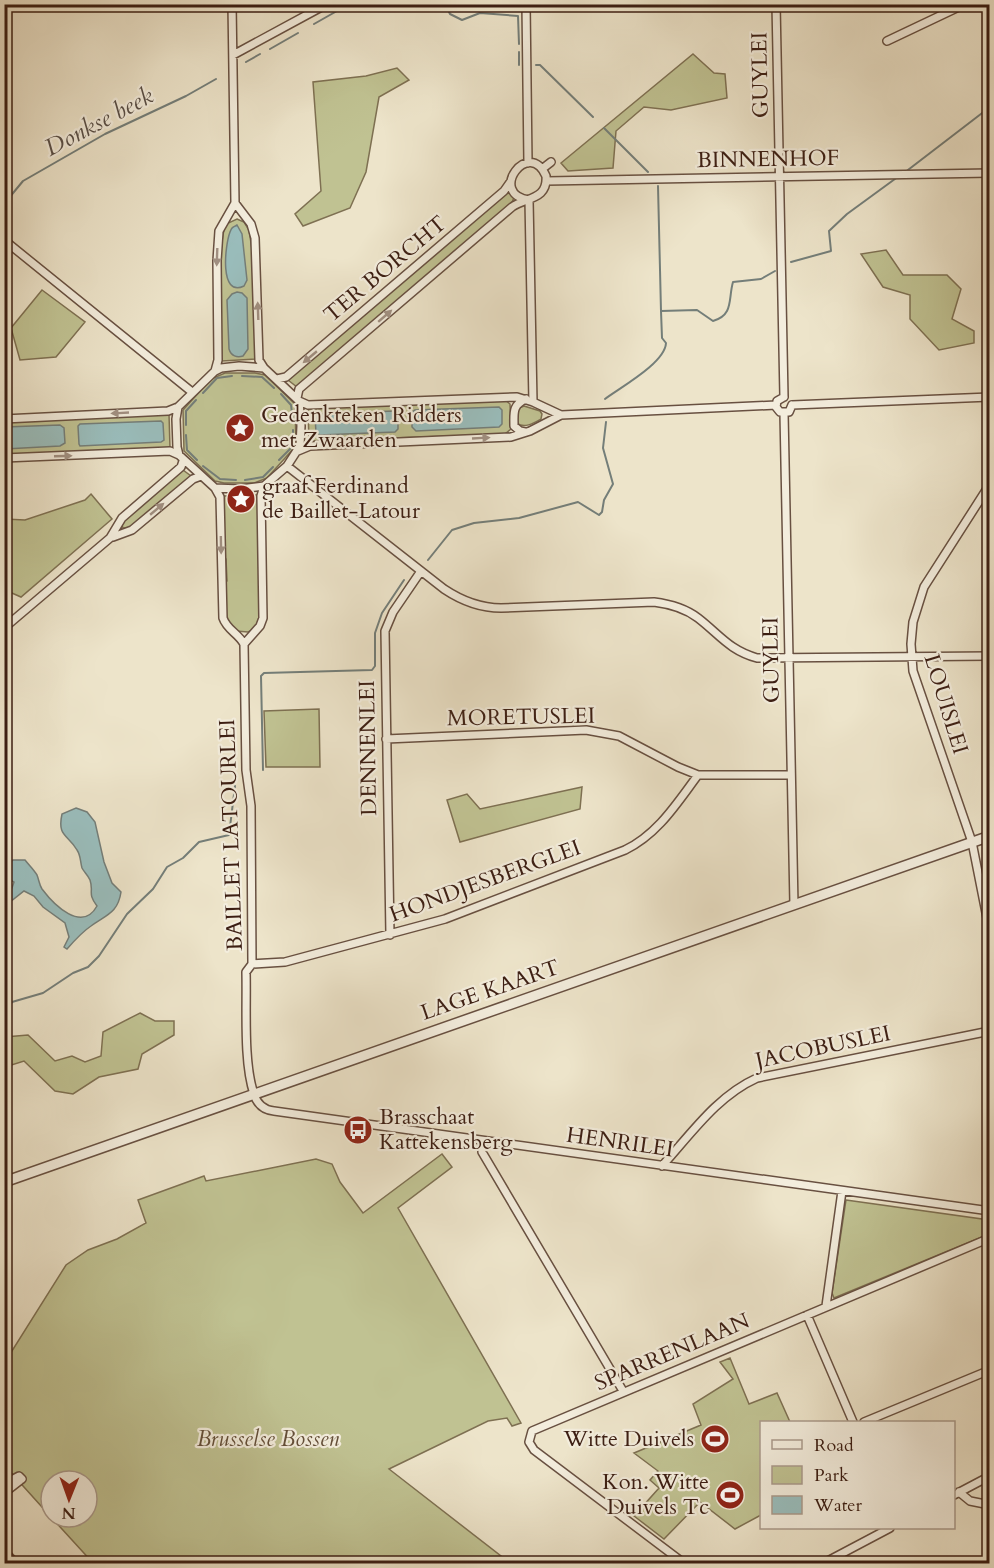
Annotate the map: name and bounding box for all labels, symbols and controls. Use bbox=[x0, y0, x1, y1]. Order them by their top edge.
street label: GUYLEI bbox=[744, 32, 776, 118]
water label: Donkse beek bbox=[39, 80, 159, 164]
street label: BINNENHOF bbox=[697, 143, 839, 175]
street label: TER BORCHT bbox=[317, 209, 453, 329]
one-way arrow bbox=[213, 247, 222, 266]
one-way arrow bbox=[253, 302, 262, 321]
one-way arrow bbox=[377, 310, 392, 323]
one-way arrow bbox=[303, 350, 318, 363]
place label: Gedenkteken Ridders met Zwaarden bbox=[261, 400, 462, 455]
one-way arrow bbox=[111, 409, 130, 418]
place icon: Gedenkteken Ridders met Zwaarden bbox=[224, 412, 256, 444]
one-way arrow bbox=[471, 433, 490, 442]
one-way arrow bbox=[53, 451, 72, 460]
place label: graaf Ferdinand de Baillet-Latour bbox=[262, 471, 421, 526]
place icon: graaf Ferdinand de Baillet-Latour bbox=[225, 483, 257, 515]
one-way arrow bbox=[149, 503, 164, 516]
one-way arrow bbox=[217, 535, 226, 554]
street label: GUYLEI bbox=[755, 617, 787, 703]
street label: LOUISLEI bbox=[917, 650, 975, 758]
street label: DENNENLEI bbox=[352, 680, 384, 816]
street label: MORETUSLEI bbox=[447, 701, 595, 733]
street label: BAILLET LATOURLEI bbox=[212, 719, 250, 951]
street label: HONDJESBERGLEI bbox=[385, 832, 585, 930]
street label: LAGE KAART bbox=[417, 952, 563, 1028]
street label: JACOBUSLEI bbox=[750, 1018, 893, 1077]
place label: Brasschaat Kattekensberg bbox=[379, 1102, 513, 1157]
bus stop icon: Brasschaat Kattekensberg bbox=[342, 1114, 374, 1146]
street label: HENRILEI bbox=[564, 1120, 676, 1164]
street label: SPARRENLAAN bbox=[590, 1306, 754, 1398]
legend bbox=[760, 1421, 955, 1529]
sports icon: Witte Duivels bbox=[699, 1423, 731, 1455]
park label: Brusselse Bossen bbox=[197, 1424, 340, 1454]
place label: Witte Duivels bbox=[563, 1424, 694, 1454]
text: Road bbox=[814, 1433, 854, 1458]
text: Park bbox=[814, 1463, 849, 1488]
place label: Kon. Witte Duivels Tc bbox=[602, 1467, 709, 1522]
north arrow bbox=[39, 1469, 99, 1529]
sports icon: Kon. Witte Duivels Tc bbox=[714, 1479, 746, 1511]
text: Water bbox=[813, 1493, 863, 1518]
text: N bbox=[62, 1502, 76, 1524]

